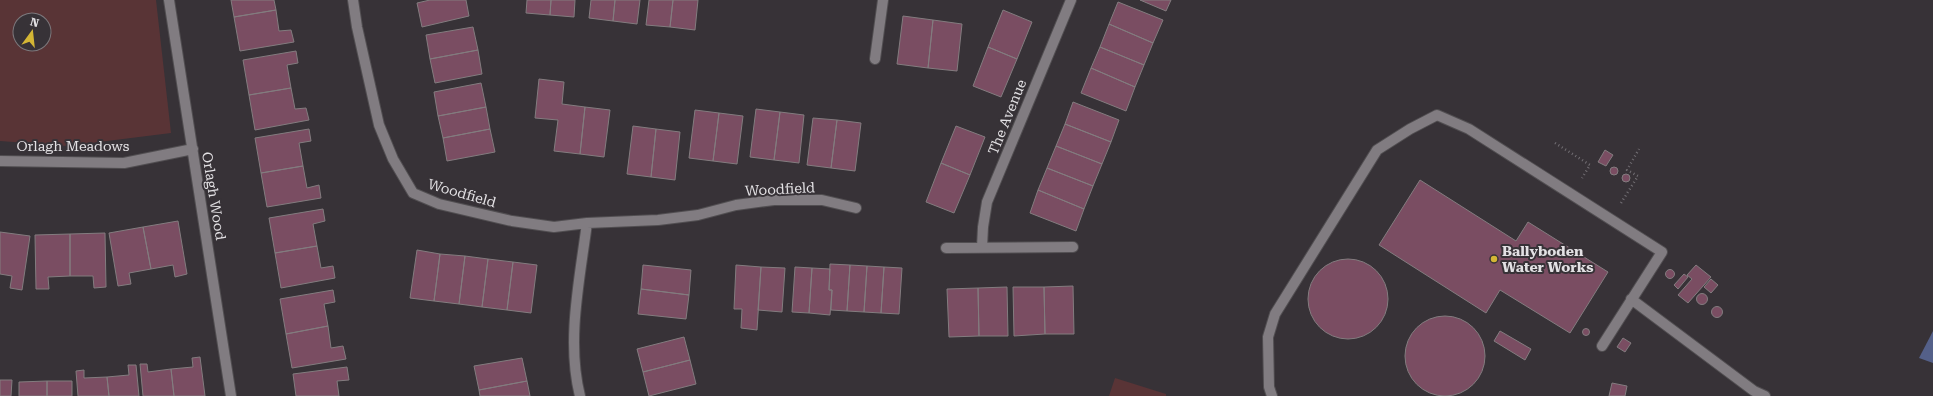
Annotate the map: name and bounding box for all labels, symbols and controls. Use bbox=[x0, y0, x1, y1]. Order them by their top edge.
north arrow bbox=[12, 12, 52, 52]
text: N bbox=[29, 15, 41, 30]
street label: The Avenue bbox=[985, 77, 1029, 157]
street label: Orlagh Meadows bbox=[16, 138, 130, 154]
street label: Orlagh Wood bbox=[199, 151, 229, 241]
street label: Woodfield bbox=[426, 176, 498, 210]
street label: Woodfield bbox=[745, 179, 815, 199]
place label: Ballyboden Water Works bbox=[1502, 243, 1594, 275]
marker: Ballyboden Water Works bbox=[1489, 254, 1499, 264]

